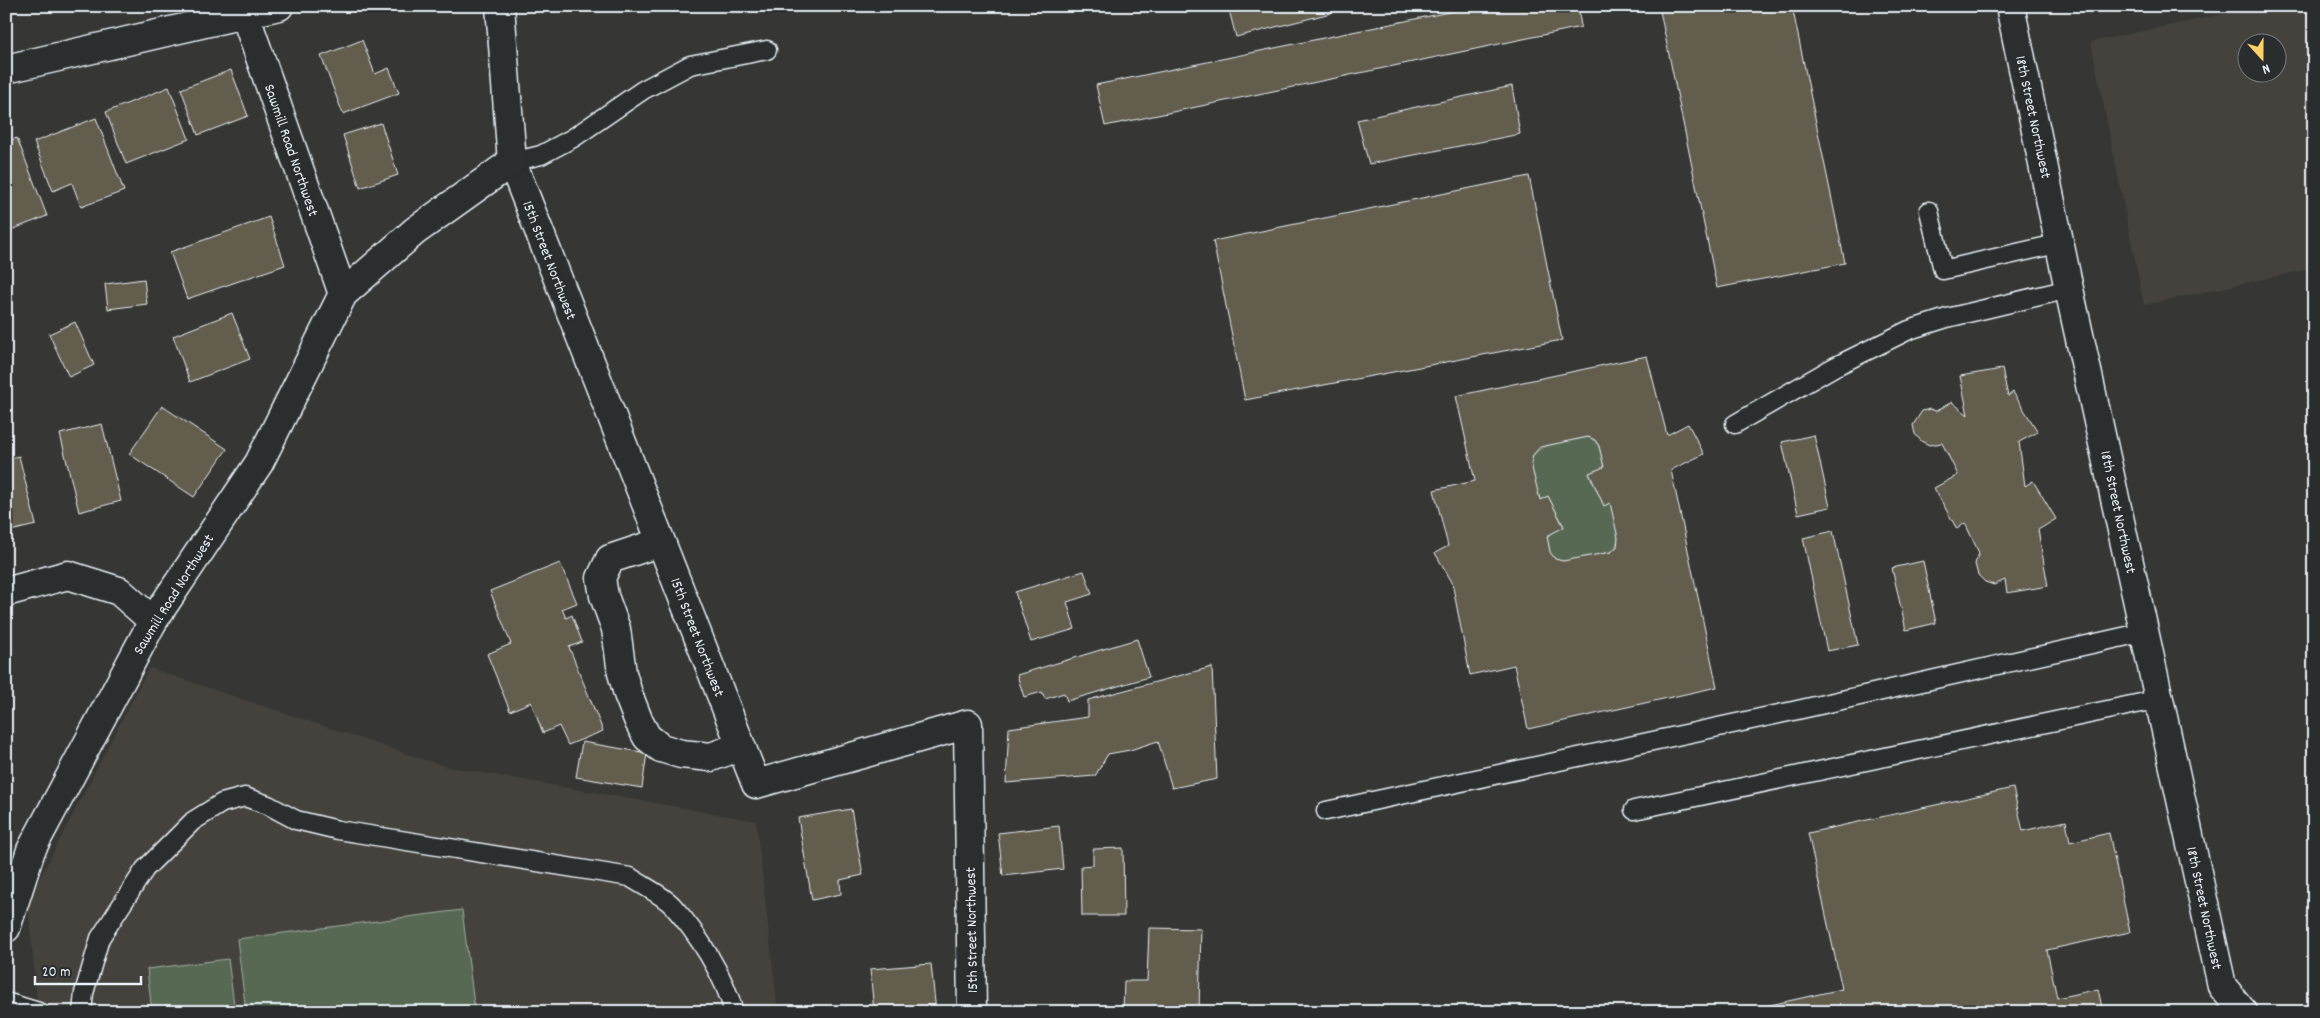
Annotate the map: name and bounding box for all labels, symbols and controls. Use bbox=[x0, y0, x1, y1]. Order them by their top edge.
north arrow bbox=[2238, 32, 2288, 82]
street label: 18th Street Northwest bbox=[2008, 54, 2056, 181]
text: N bbox=[2259, 58, 2273, 79]
street label: Sawmill Road Northwest bbox=[257, 82, 323, 220]
street label: 15th Street Northwest bbox=[515, 198, 581, 324]
street label: 18th Street Northwest bbox=[2093, 449, 2141, 576]
street label: Sawmill Road Northwest bbox=[129, 530, 221, 660]
street label: 15th Street Northwest bbox=[663, 575, 729, 701]
street label: 18th Street Northwest bbox=[2179, 845, 2227, 972]
street label: 15th Street Northwest bbox=[961, 866, 985, 993]
scale bar bbox=[35, 953, 141, 985]
text: 20 m bbox=[42, 962, 70, 984]

